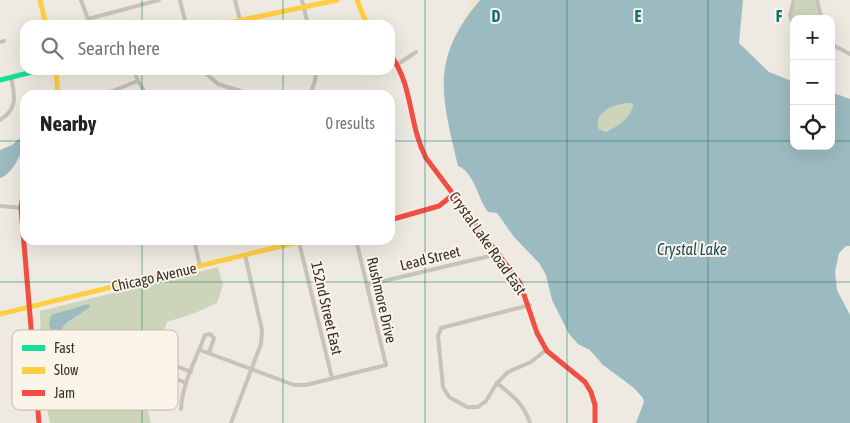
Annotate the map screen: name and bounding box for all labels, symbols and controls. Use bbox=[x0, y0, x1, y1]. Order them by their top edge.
text: D bbox=[492, 7, 501, 25]
text: E bbox=[635, 7, 642, 25]
text: F bbox=[776, 7, 783, 25]
map controls bbox=[790, 15, 835, 150]
button: + bbox=[790, 15, 835, 60]
search box bbox=[20, 20, 395, 75]
icon: search bbox=[38, 34, 66, 62]
text: Search here bbox=[78, 37, 160, 59]
button: − bbox=[790, 60, 835, 105]
button: locate bbox=[790, 105, 835, 150]
text: Nearby bbox=[40, 111, 96, 135]
text: 0 results bbox=[325, 114, 375, 132]
street label: Crystal Lake Road East bbox=[446, 188, 530, 298]
water label: Crystal Lake bbox=[657, 240, 727, 259]
street label: Lead Street bbox=[398, 242, 462, 274]
street label: Rushmore Drive bbox=[364, 255, 400, 345]
street label: Chicago Avenue bbox=[110, 259, 198, 295]
street label: 152nd Street East bbox=[308, 260, 346, 356]
legend bbox=[12, 330, 178, 410]
text: Fast bbox=[54, 340, 75, 356]
text: Slow bbox=[54, 362, 79, 378]
text: Jam bbox=[54, 385, 75, 401]

